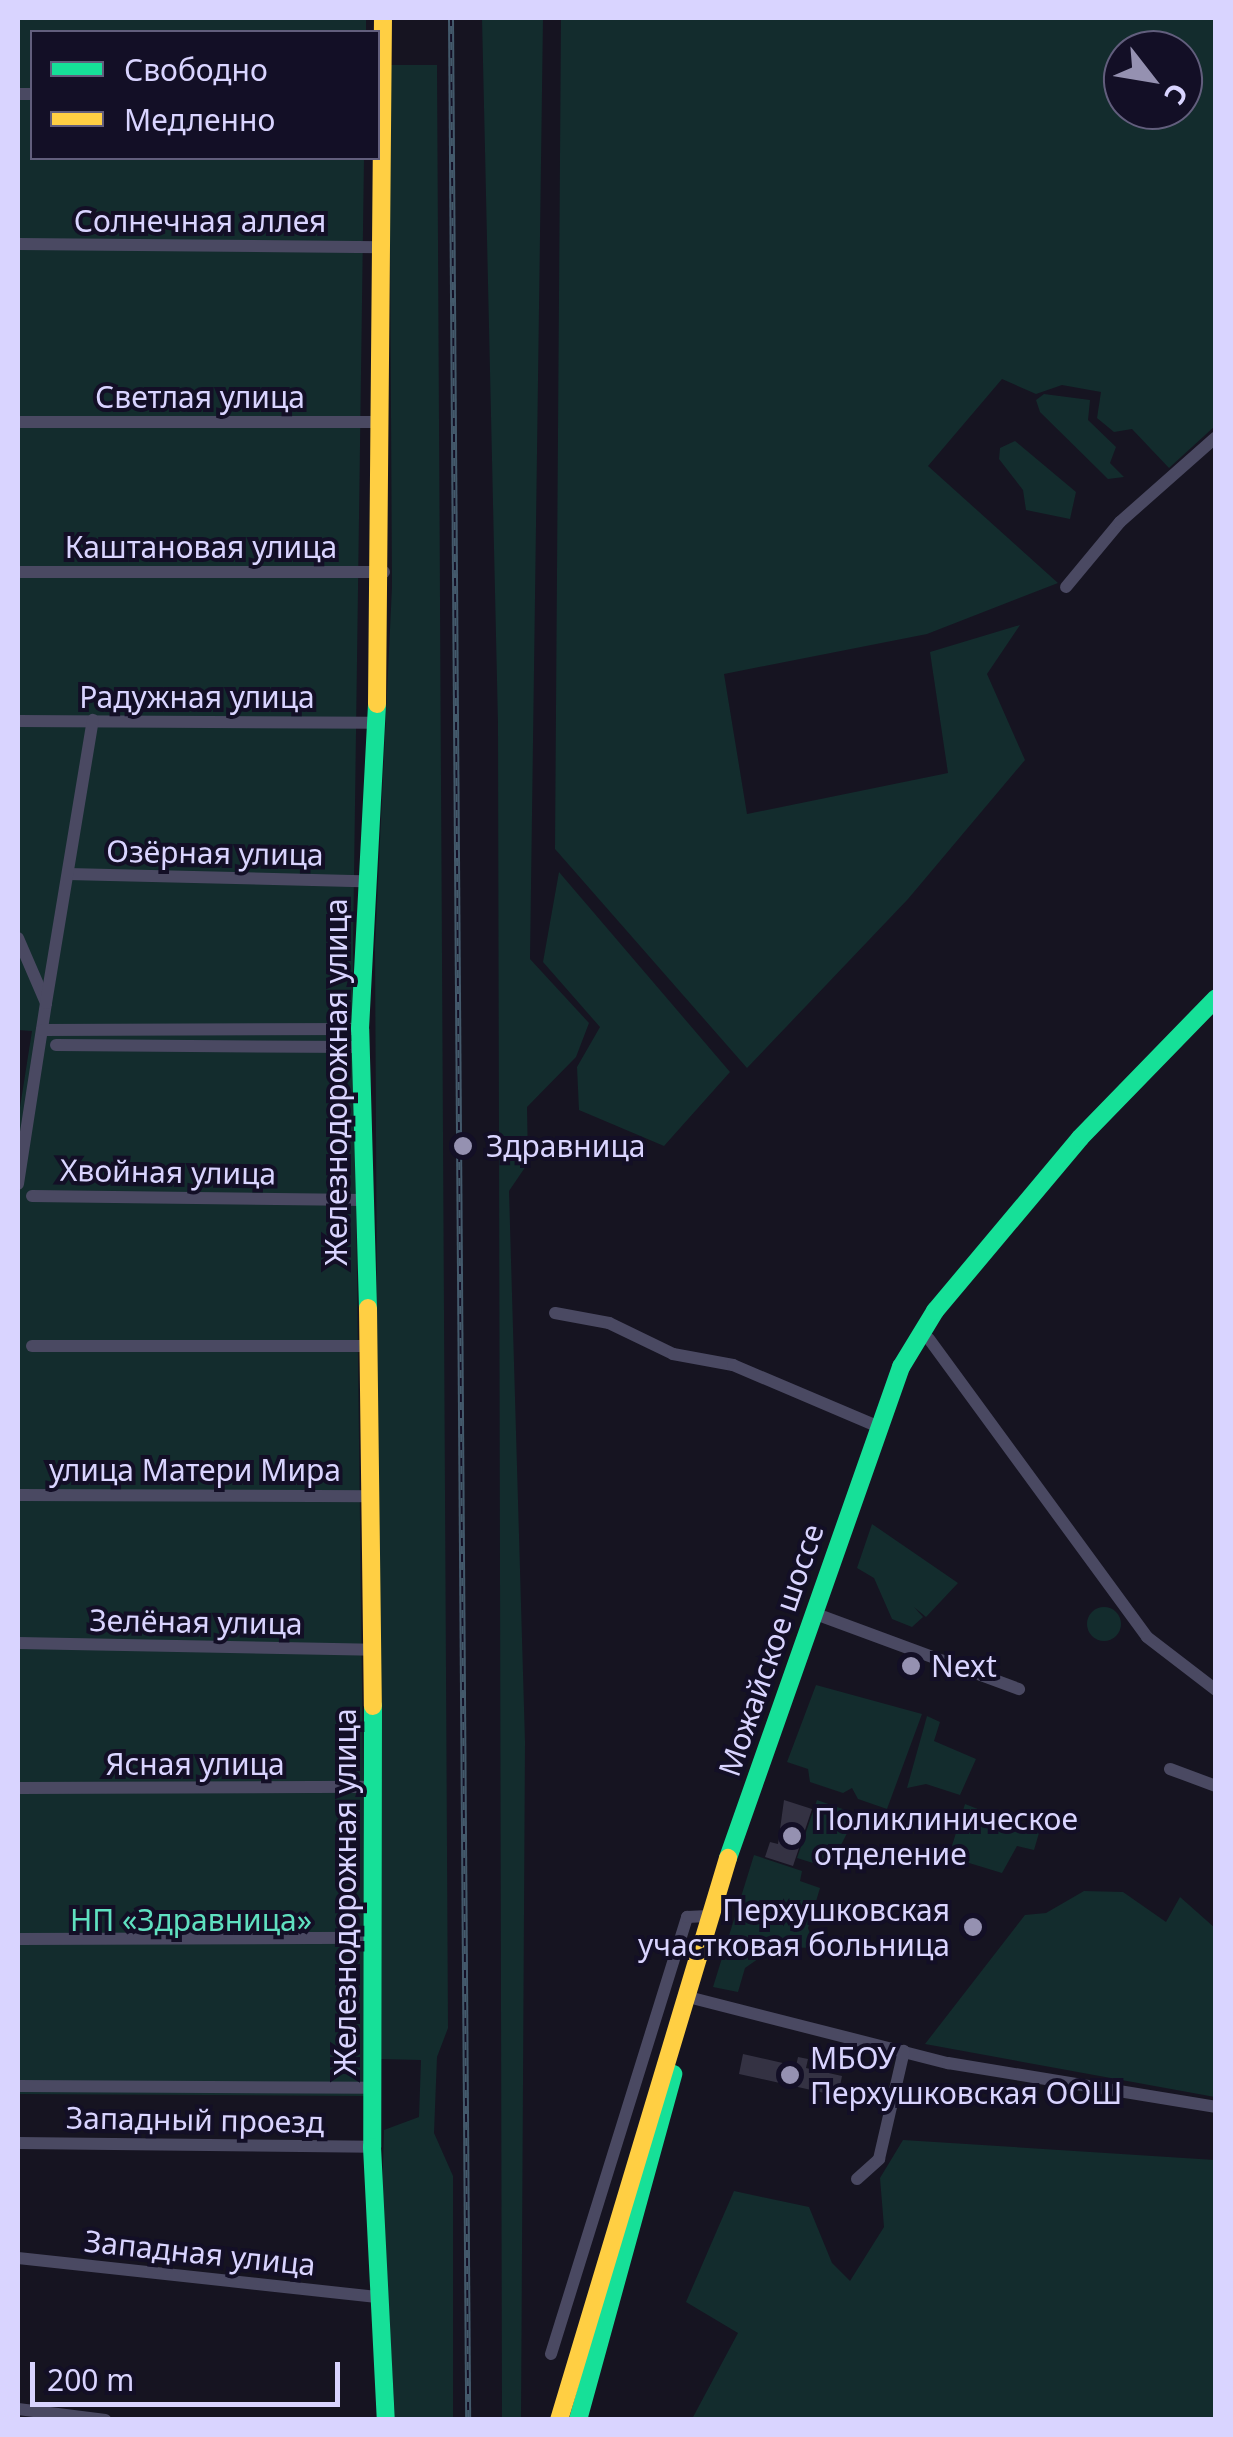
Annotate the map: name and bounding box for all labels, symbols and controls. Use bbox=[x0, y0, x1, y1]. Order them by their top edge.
legend bbox=[30, 30, 380, 160]
north arrow bbox=[1103, 30, 1203, 130]
text: Свободно bbox=[124, 49, 268, 90]
text: С bbox=[1156, 77, 1198, 112]
text: Медленно bbox=[124, 99, 275, 140]
street label: Солнечная аллея bbox=[74, 203, 326, 239]
street label: Светлая улица bbox=[95, 379, 305, 415]
street label: Каштановая улица bbox=[65, 529, 337, 565]
street label: Радужная улица bbox=[79, 679, 315, 715]
street label: Озёрная улица bbox=[106, 833, 324, 873]
street label: Железнодорожная улица bbox=[318, 898, 354, 1266]
place label: Здравница bbox=[486, 1128, 645, 1164]
marker: Здравница bbox=[450, 1133, 476, 1159]
street label: Хвойная улица bbox=[60, 1152, 276, 1192]
street label: улица Матери Мира bbox=[49, 1452, 341, 1488]
street label: Можайское шоссе bbox=[711, 1519, 831, 1781]
street label: Зелёная улица bbox=[89, 1602, 303, 1642]
place label: Next bbox=[931, 1648, 997, 1684]
marker: Next bbox=[900, 1655, 922, 1677]
street label: Железнодорожная улица bbox=[327, 1708, 363, 2076]
street label: Ясная улица bbox=[105, 1746, 285, 1782]
place label: Поликлиническое отделение bbox=[814, 1801, 1078, 1872]
marker: Поликлиническое отделение bbox=[779, 1823, 805, 1849]
place label: Перхушковская участковая больница bbox=[638, 1892, 950, 1962]
park label: НП «Здравница» bbox=[70, 1902, 312, 1938]
marker: Перхушковская участковая больница bbox=[960, 1914, 986, 1940]
place label: МБОУ Перхушковская ООШ bbox=[810, 2040, 1122, 2110]
marker: МБОУ Перхушковская ООШ bbox=[779, 2064, 801, 2086]
street label: Западный проезд bbox=[66, 2100, 324, 2140]
street label: Западная улица bbox=[83, 2223, 317, 2283]
scale bar bbox=[35, 2342, 345, 2404]
text: 200 m bbox=[47, 2359, 134, 2400]

